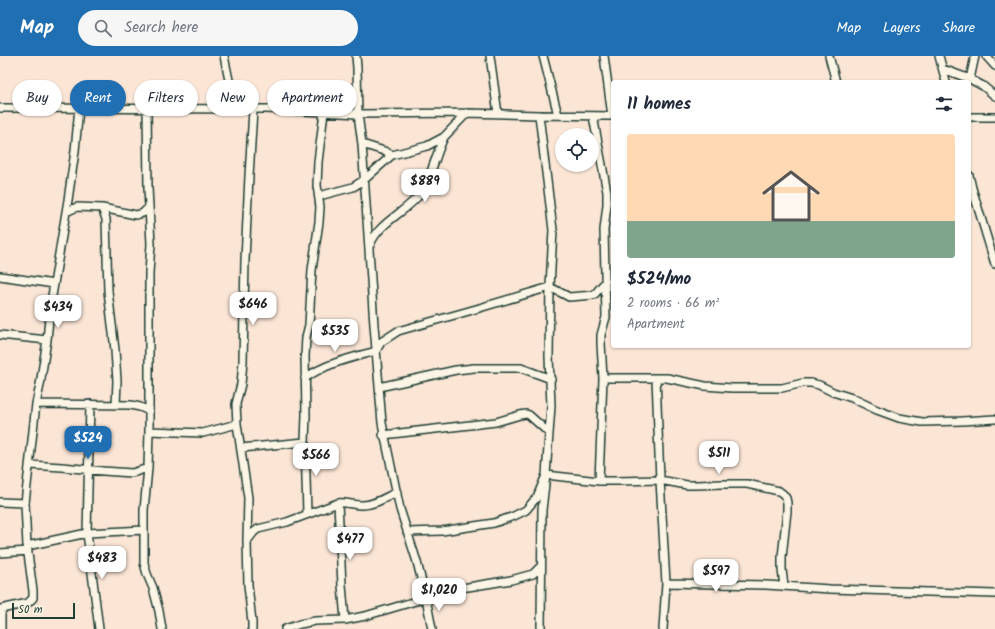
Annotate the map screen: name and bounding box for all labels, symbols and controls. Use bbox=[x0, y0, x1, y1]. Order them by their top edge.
search box bbox=[78, 10, 358, 46]
text: Map bbox=[20, 13, 54, 43]
text: Search here bbox=[124, 16, 198, 40]
icon: search bbox=[92, 17, 114, 39]
text: Map bbox=[837, 17, 861, 39]
text: Layers bbox=[883, 17, 921, 39]
text: Share bbox=[943, 17, 975, 39]
chip: Buy bbox=[12, 80, 62, 116]
chip: Rent bbox=[70, 80, 126, 116]
chip: Filters bbox=[134, 80, 198, 116]
chip: New bbox=[206, 80, 259, 116]
chip: Apartment bbox=[267, 80, 357, 116]
text: 11 homes bbox=[627, 91, 691, 118]
icon: filters bbox=[933, 93, 955, 115]
map controls bbox=[555, 128, 599, 172]
button: locate bbox=[555, 128, 599, 172]
icon: home bbox=[755, 160, 827, 232]
pin: $889 bbox=[401, 169, 449, 203]
text: $889 bbox=[410, 171, 440, 192]
text: $524/mo bbox=[627, 266, 691, 293]
pin: $646 bbox=[229, 292, 277, 326]
text: 2 rooms · 66 m² bbox=[627, 293, 719, 314]
text: $646 bbox=[239, 294, 267, 315]
pin: $434 bbox=[34, 295, 82, 329]
text: $434 bbox=[44, 297, 72, 318]
text: Apartment bbox=[627, 314, 685, 335]
pin: $535 bbox=[311, 319, 359, 353]
text: $535 bbox=[321, 321, 349, 342]
pin: $524 bbox=[64, 426, 112, 460]
text: $524 bbox=[74, 428, 102, 449]
pin: $511 bbox=[695, 441, 743, 475]
pin: $566 bbox=[292, 443, 340, 477]
text: $511 bbox=[708, 443, 730, 464]
text: $566 bbox=[302, 445, 330, 466]
pin: $477 bbox=[326, 527, 374, 561]
text: $477 bbox=[336, 529, 364, 550]
pin: $483 bbox=[78, 546, 126, 580]
text: $483 bbox=[87, 548, 117, 569]
pin: $597 bbox=[692, 559, 740, 593]
text: $597 bbox=[703, 561, 730, 582]
pin: $1,020 bbox=[406, 578, 472, 612]
text: $1,020 bbox=[421, 580, 457, 601]
scale bar bbox=[12, 601, 75, 620]
text: 50 m bbox=[18, 601, 43, 619]

